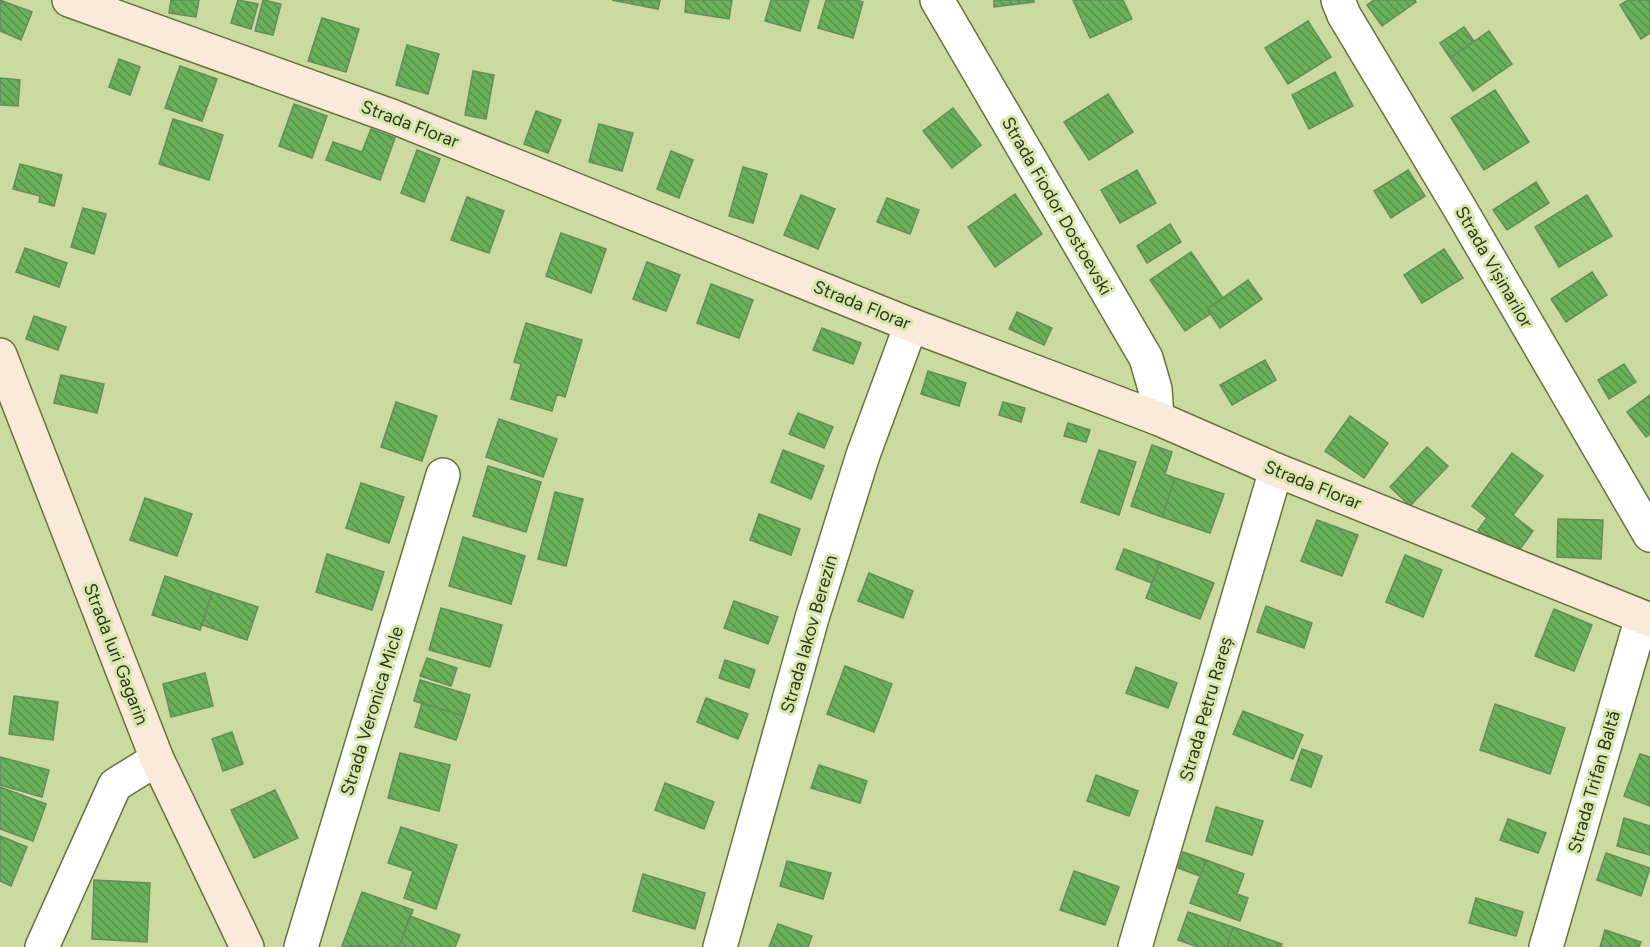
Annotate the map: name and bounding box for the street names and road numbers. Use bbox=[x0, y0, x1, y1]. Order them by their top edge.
street label: Strada Florar bbox=[358, 95, 462, 153]
street label: Strada Fiodor Dostoevski bbox=[997, 113, 1117, 299]
street label: Strada Vișinarilor bbox=[1450, 202, 1538, 332]
street label: Strada Florar bbox=[810, 276, 914, 334]
street label: Strada Florar bbox=[1261, 456, 1365, 514]
street label: Strada Iakov Berezin bbox=[776, 552, 842, 716]
street label: Strada Iuri Gagarin bbox=[79, 580, 153, 728]
street label: Strada Veronica Micle bbox=[336, 624, 408, 798]
street label: Strada Petru Rareș bbox=[1175, 634, 1237, 784]
street label: Strada Trifan Baltă bbox=[1563, 708, 1625, 856]

